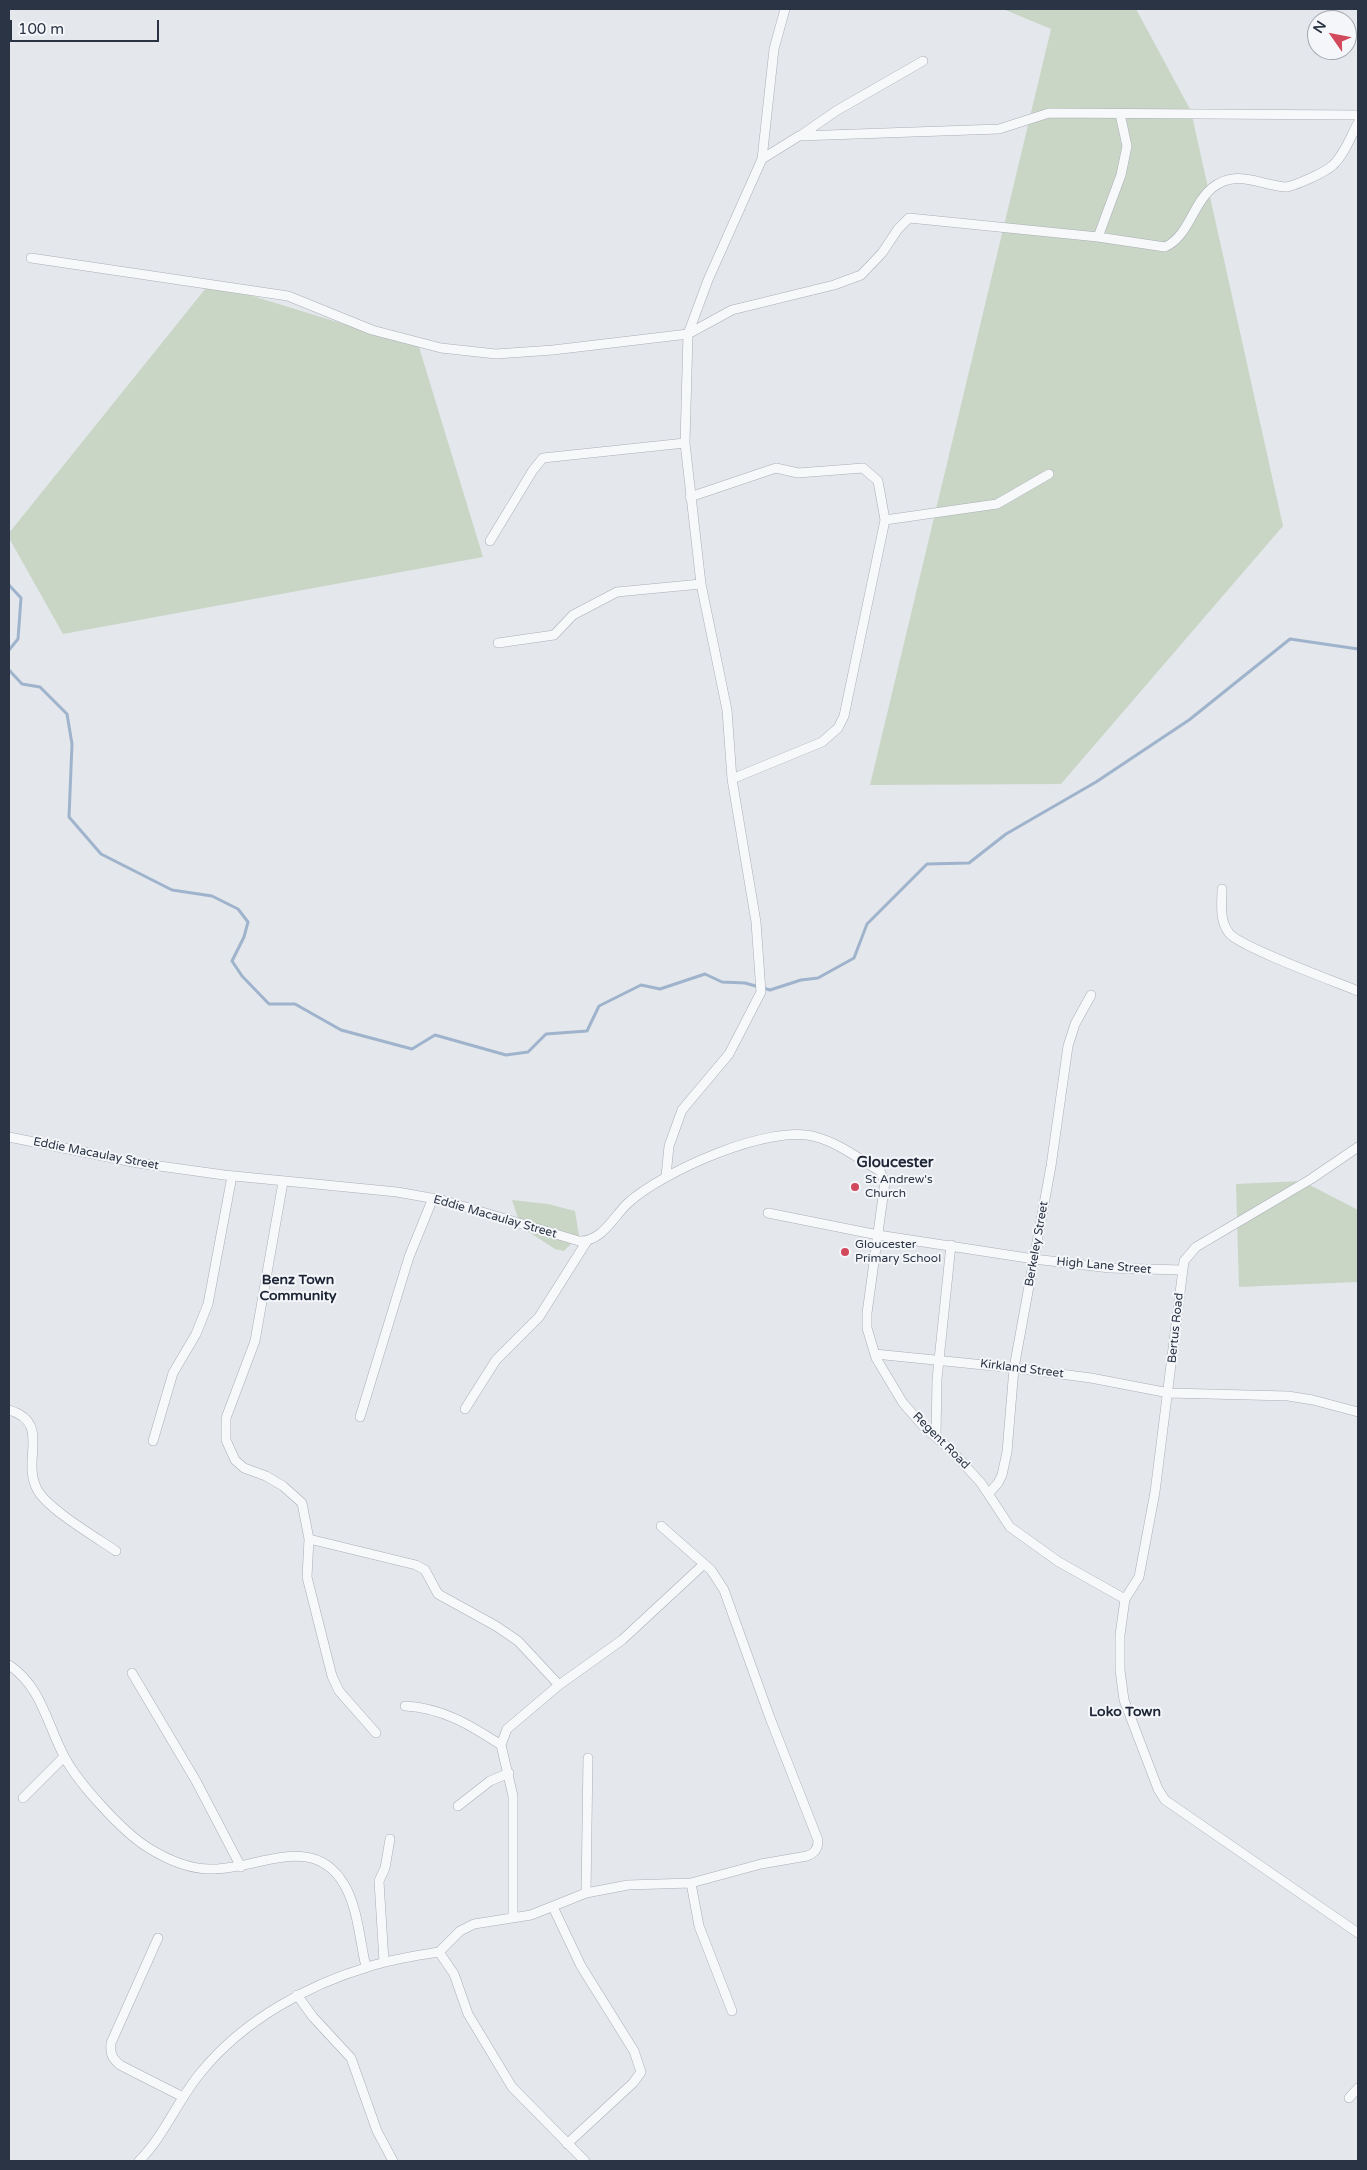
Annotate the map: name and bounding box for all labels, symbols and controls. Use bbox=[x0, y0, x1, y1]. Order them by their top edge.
scale bar bbox=[12, 10, 161, 42]
north arrow bbox=[1307, 10, 1357, 60]
text: N bbox=[1310, 18, 1330, 36]
text: 100 m bbox=[18, 20, 64, 38]
street label: Eddie Macaulay Street bbox=[32, 1135, 160, 1173]
district label: Gloucester bbox=[857, 1154, 933, 1172]
place label: St Andrew's Church bbox=[865, 1173, 933, 1201]
marker: St Andrew's Church bbox=[849, 1181, 861, 1193]
street label: Eddie Macaulay Street bbox=[432, 1192, 558, 1242]
street label: Berkeley Street bbox=[1022, 1200, 1052, 1288]
place label: Gloucester Primary School bbox=[855, 1238, 941, 1266]
marker: Gloucester Primary School bbox=[839, 1246, 851, 1258]
street label: High Lane Street bbox=[1056, 1255, 1152, 1277]
district label: Benz Town Community bbox=[260, 1272, 336, 1304]
street label: Bertus Road bbox=[1165, 1292, 1187, 1364]
street label: Kirkland Street bbox=[979, 1357, 1065, 1381]
street label: Regent Road bbox=[909, 1409, 973, 1473]
district label: Loko Town bbox=[1089, 1704, 1161, 1720]

